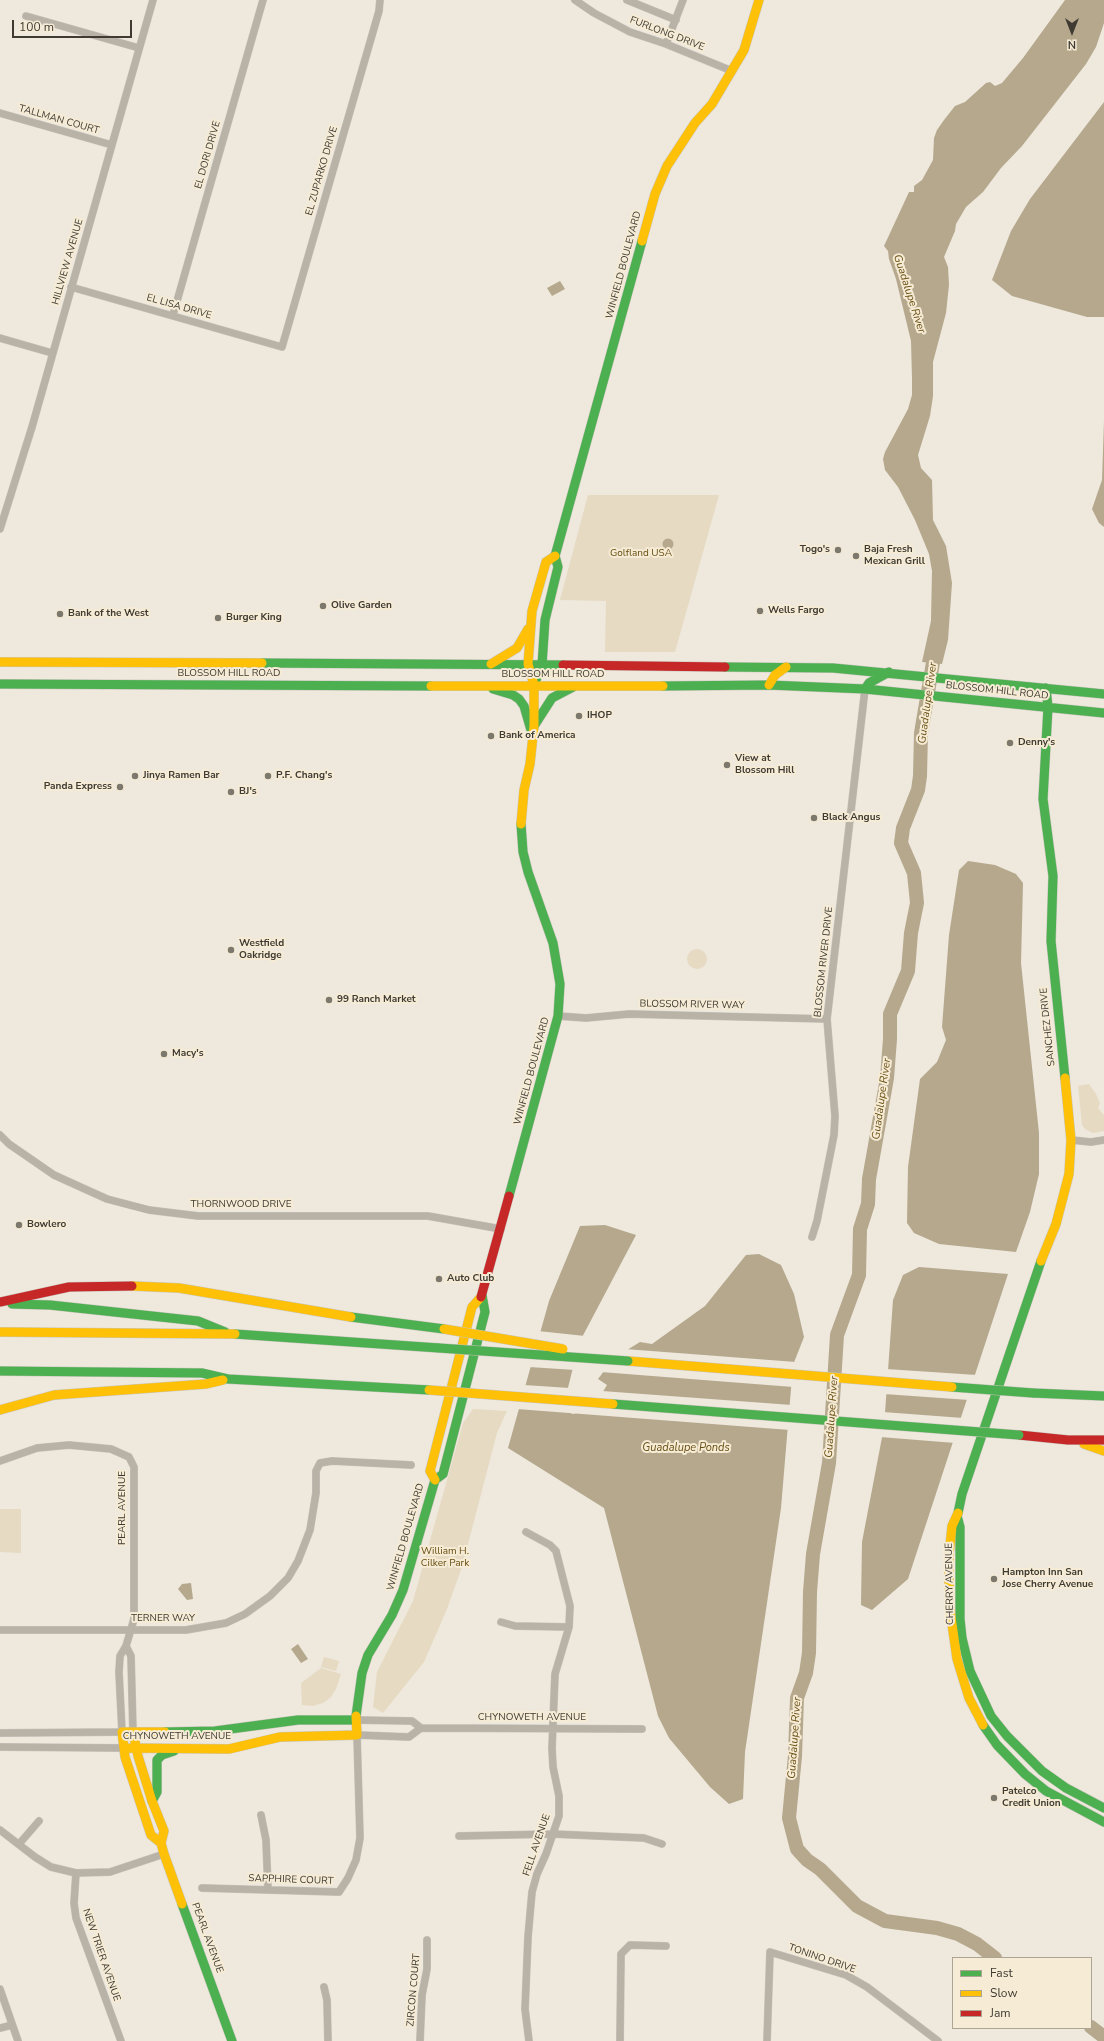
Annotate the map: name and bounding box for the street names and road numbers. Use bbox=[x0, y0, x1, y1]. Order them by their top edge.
street label: FURLONG DRIVE bbox=[628, 14, 706, 54]
street label: TALLMAN COURT bbox=[17, 103, 101, 137]
street label: EL DORI DRIVE bbox=[193, 120, 223, 190]
street label: EL ZUPARKO DRIVE bbox=[304, 125, 340, 217]
street label: WINFIELD BOULEVARD bbox=[604, 210, 644, 320]
street label: HILLVIEW AVENUE bbox=[50, 218, 86, 306]
street label: EL LISA DRIVE bbox=[145, 292, 213, 322]
street label: BLOSSOM HILL ROAD bbox=[177, 668, 281, 680]
street label: BLOSSOM HILL ROAD bbox=[501, 669, 605, 681]
street label: BLOSSOM HILL ROAD bbox=[945, 680, 1049, 702]
street label: BLOSSOM RIVER DRIVE bbox=[812, 906, 836, 1018]
street label: SANCHEZ DRIVE bbox=[1038, 987, 1058, 1067]
street label: BLOSSOM RIVER WAY bbox=[639, 998, 745, 1012]
street label: WINFIELD BOULEVARD bbox=[512, 1016, 552, 1126]
street label: THORNWOOD DRIVE bbox=[191, 1199, 291, 1211]
street label: PEARL AVENUE bbox=[117, 1471, 129, 1545]
street label: WINFIELD BOULEVARD bbox=[385, 1482, 427, 1592]
street label: CHERRY AVENUE bbox=[943, 1543, 957, 1625]
street label: TERNER WAY bbox=[131, 1613, 195, 1625]
street label: CHYNOWETH AVENUE bbox=[478, 1712, 586, 1724]
street label: CHYNOWETH AVENUE bbox=[123, 1731, 231, 1743]
street label: FELL AVENUE bbox=[521, 1812, 553, 1878]
street label: SAPPHIRE COURT bbox=[248, 1873, 334, 1887]
street label: PEARL AVENUE bbox=[189, 1901, 225, 1975]
street label: NEW TRIER AVENUE bbox=[80, 1907, 122, 2003]
street label: TONINO DRIVE bbox=[787, 1942, 857, 1976]
street label: ZIRCON COURT bbox=[405, 1953, 423, 2027]

